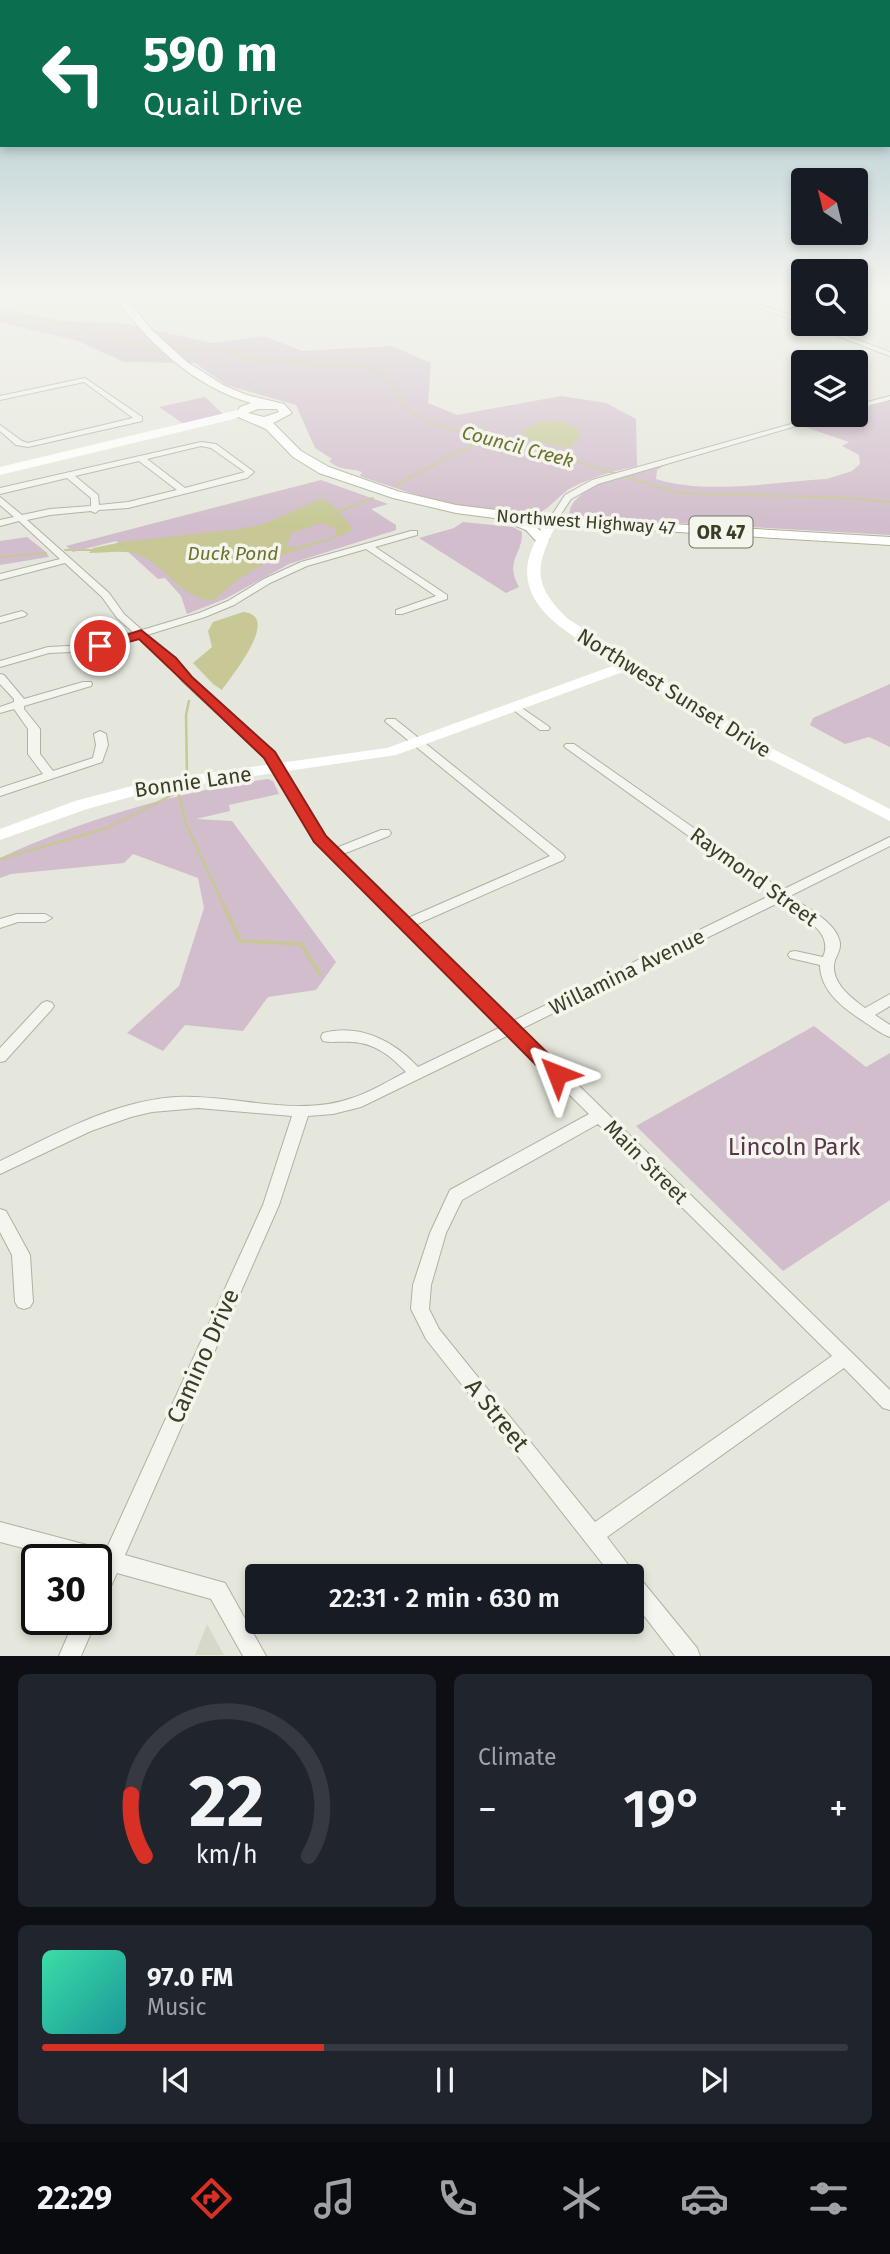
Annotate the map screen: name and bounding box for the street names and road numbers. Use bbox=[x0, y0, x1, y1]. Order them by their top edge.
street label: Northwest Highway 47 bbox=[496, 505, 676, 539]
road number: OR 47 bbox=[690, 516, 752, 548]
street label: Northwest Sunset Drive bbox=[572, 623, 776, 763]
street label: Bonnie Lane bbox=[133, 761, 253, 803]
street label: Raymond Street bbox=[685, 822, 823, 932]
street label: Willamina Avenue bbox=[545, 923, 709, 1021]
street label: Main Street bbox=[598, 1114, 694, 1210]
street label: Camino Drive bbox=[161, 1284, 245, 1428]
street label: A Street bbox=[459, 1373, 535, 1457]

